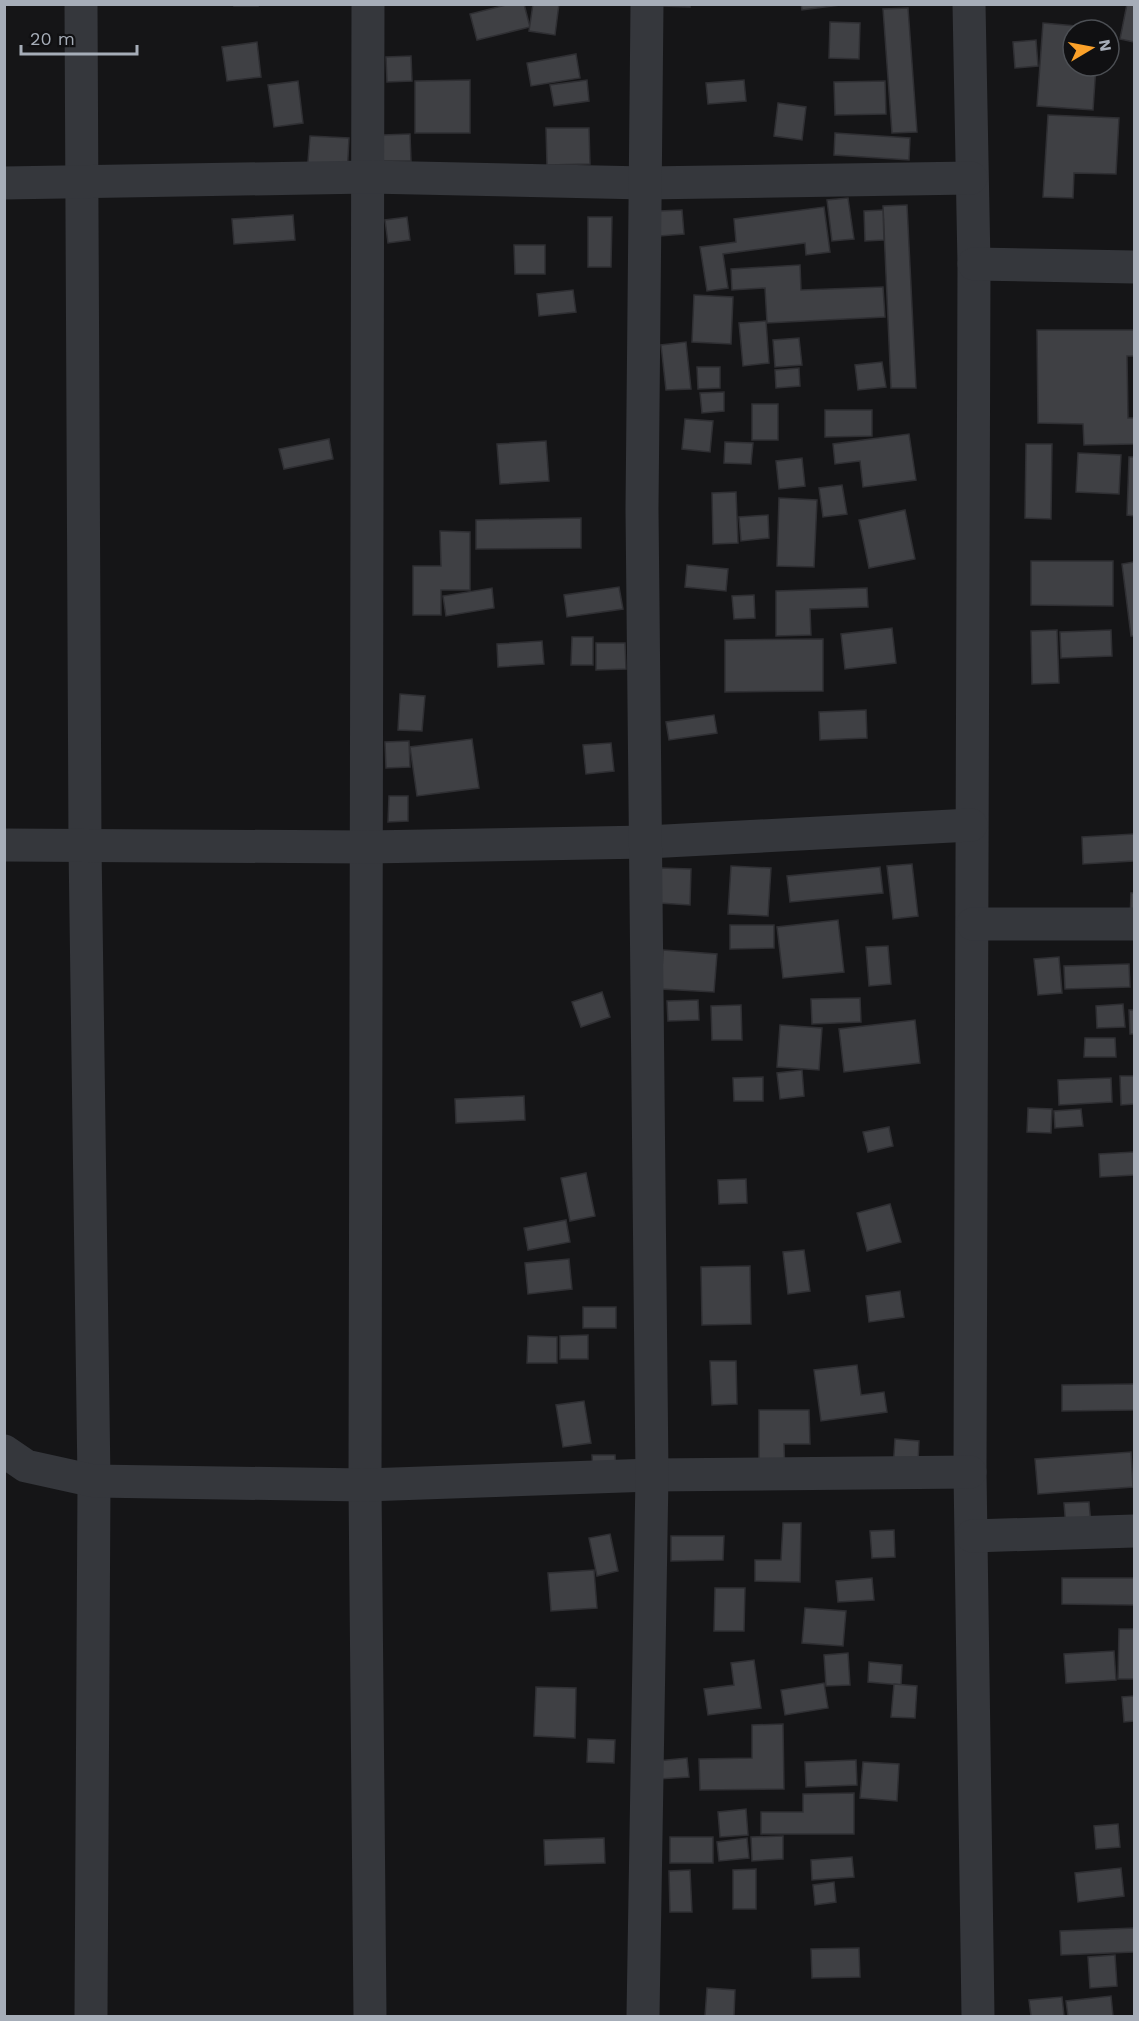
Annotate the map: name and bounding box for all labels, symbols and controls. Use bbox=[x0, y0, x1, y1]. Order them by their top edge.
scale bar bbox=[21, 18, 136, 56]
north arrow bbox=[1061, 18, 1121, 78]
text: 20 m bbox=[30, 28, 75, 49]
text: N bbox=[1095, 38, 1116, 53]

